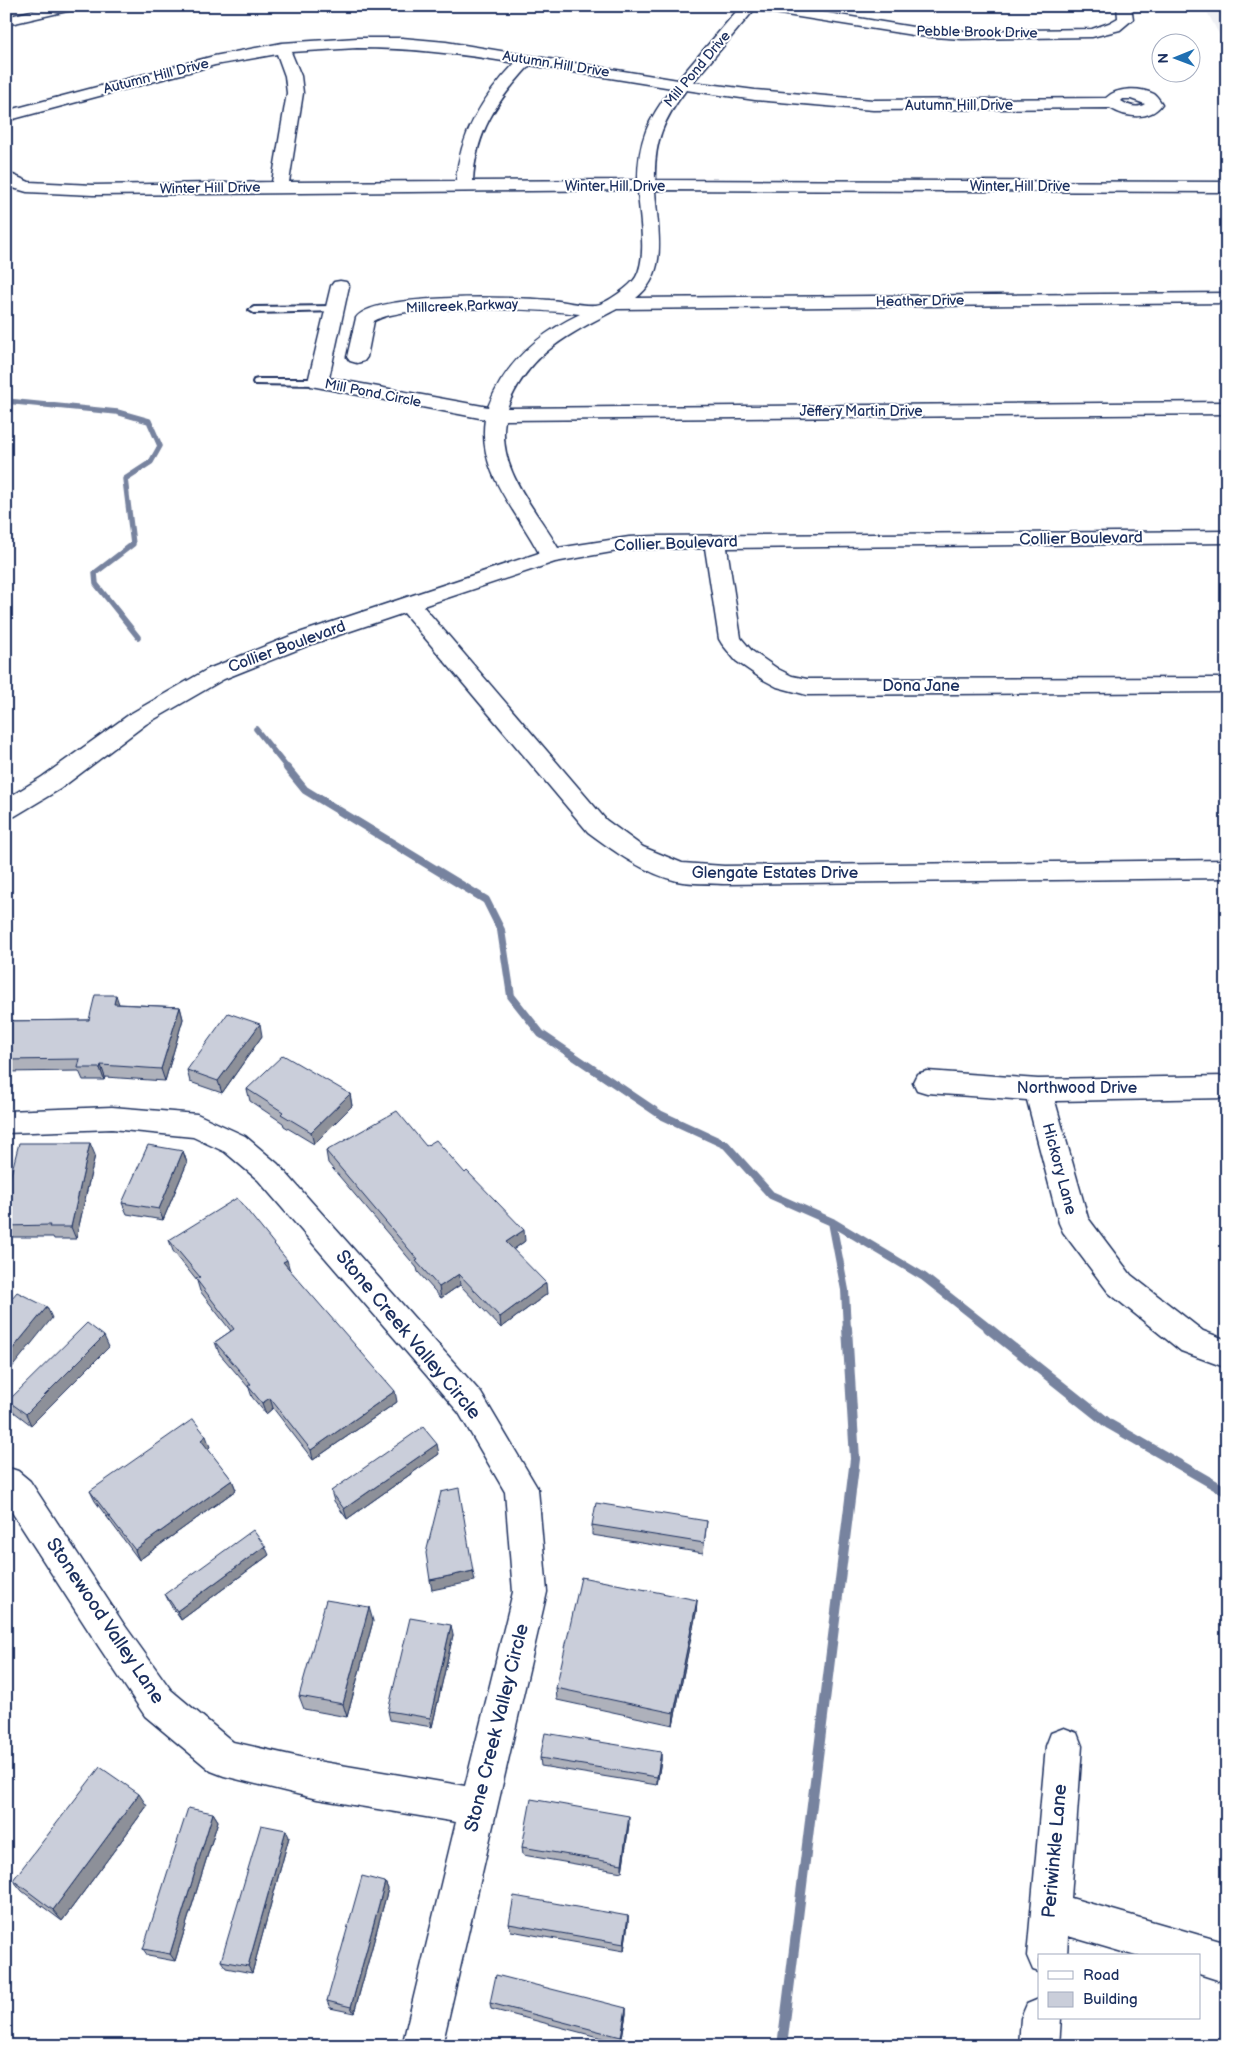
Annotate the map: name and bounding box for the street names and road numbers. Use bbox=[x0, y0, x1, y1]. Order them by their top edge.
street label: Pebble Brook Drive bbox=[916, 22, 1038, 42]
street label: Mill Pond Drive bbox=[660, 27, 734, 111]
street label: Autumn Hill Drive bbox=[501, 47, 611, 81]
street label: Autumn Hill Drive bbox=[102, 55, 210, 97]
street label: Autumn Hill Drive bbox=[905, 97, 1013, 114]
street label: Winter Hill Drive bbox=[565, 178, 665, 195]
street label: Winter Hill Drive bbox=[970, 178, 1070, 195]
street label: Winter Hill Drive bbox=[159, 179, 261, 197]
street label: Heather Drive bbox=[876, 292, 964, 310]
street label: Millcreek Parkway bbox=[405, 296, 519, 316]
street label: Mill Pond Circle bbox=[323, 375, 423, 411]
street label: Jeffery Martin Drive bbox=[799, 403, 923, 420]
street label: Collier Boulevard bbox=[1019, 528, 1143, 550]
street label: Collier Boulevard bbox=[614, 532, 738, 556]
street label: Collier Boulevard bbox=[226, 617, 348, 677]
street label: Dona Jane bbox=[882, 677, 960, 696]
street label: Glengate Estates Drive bbox=[692, 864, 859, 883]
street label: Northwood Drive bbox=[1017, 1079, 1138, 1098]
street label: Hickory Lane bbox=[1038, 1121, 1080, 1217]
street label: Stone Creek Valley Circle bbox=[330, 1246, 486, 1424]
street label: Stonewood Valley Lane bbox=[41, 1534, 169, 1708]
street label: Stone Creek Valley Circle bbox=[460, 1621, 534, 1835]
street label: Periwinkle Lane bbox=[1038, 1783, 1072, 1919]

